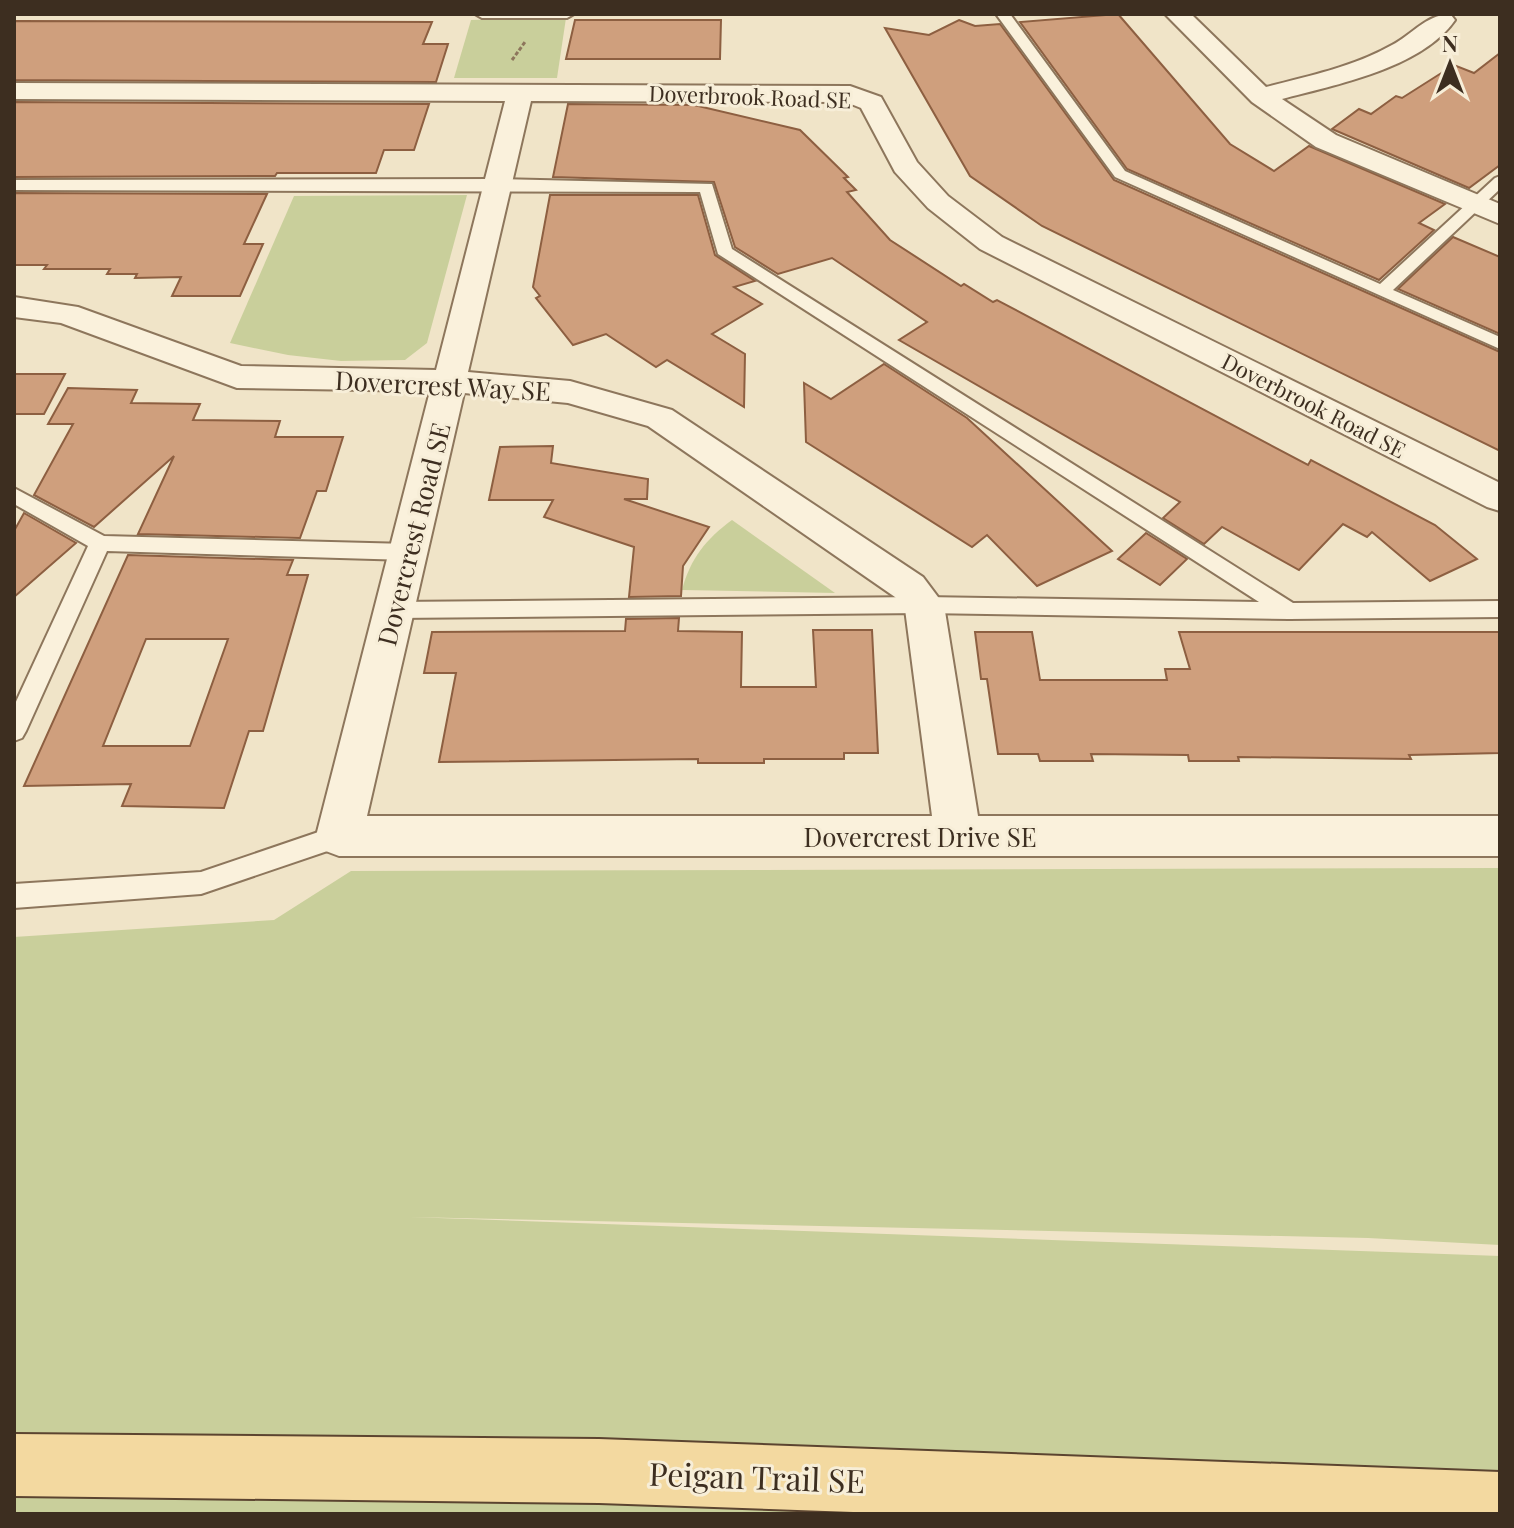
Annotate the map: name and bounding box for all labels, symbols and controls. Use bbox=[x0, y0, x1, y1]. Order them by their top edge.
north arrow bbox=[1410, 24, 1490, 104]
text: N bbox=[1442, 28, 1458, 58]
street label: Doverbrook Road SE bbox=[648, 77, 852, 115]
street label: Doverbrook Road SE bbox=[1217, 346, 1411, 464]
street label: Dovercrest Way SE bbox=[334, 362, 552, 408]
street label: Dovercrest Road SE bbox=[368, 419, 458, 649]
street label: Dovercrest Drive SE bbox=[803, 819, 1037, 854]
street label: Peigan Trail SE bbox=[648, 1451, 866, 1501]

